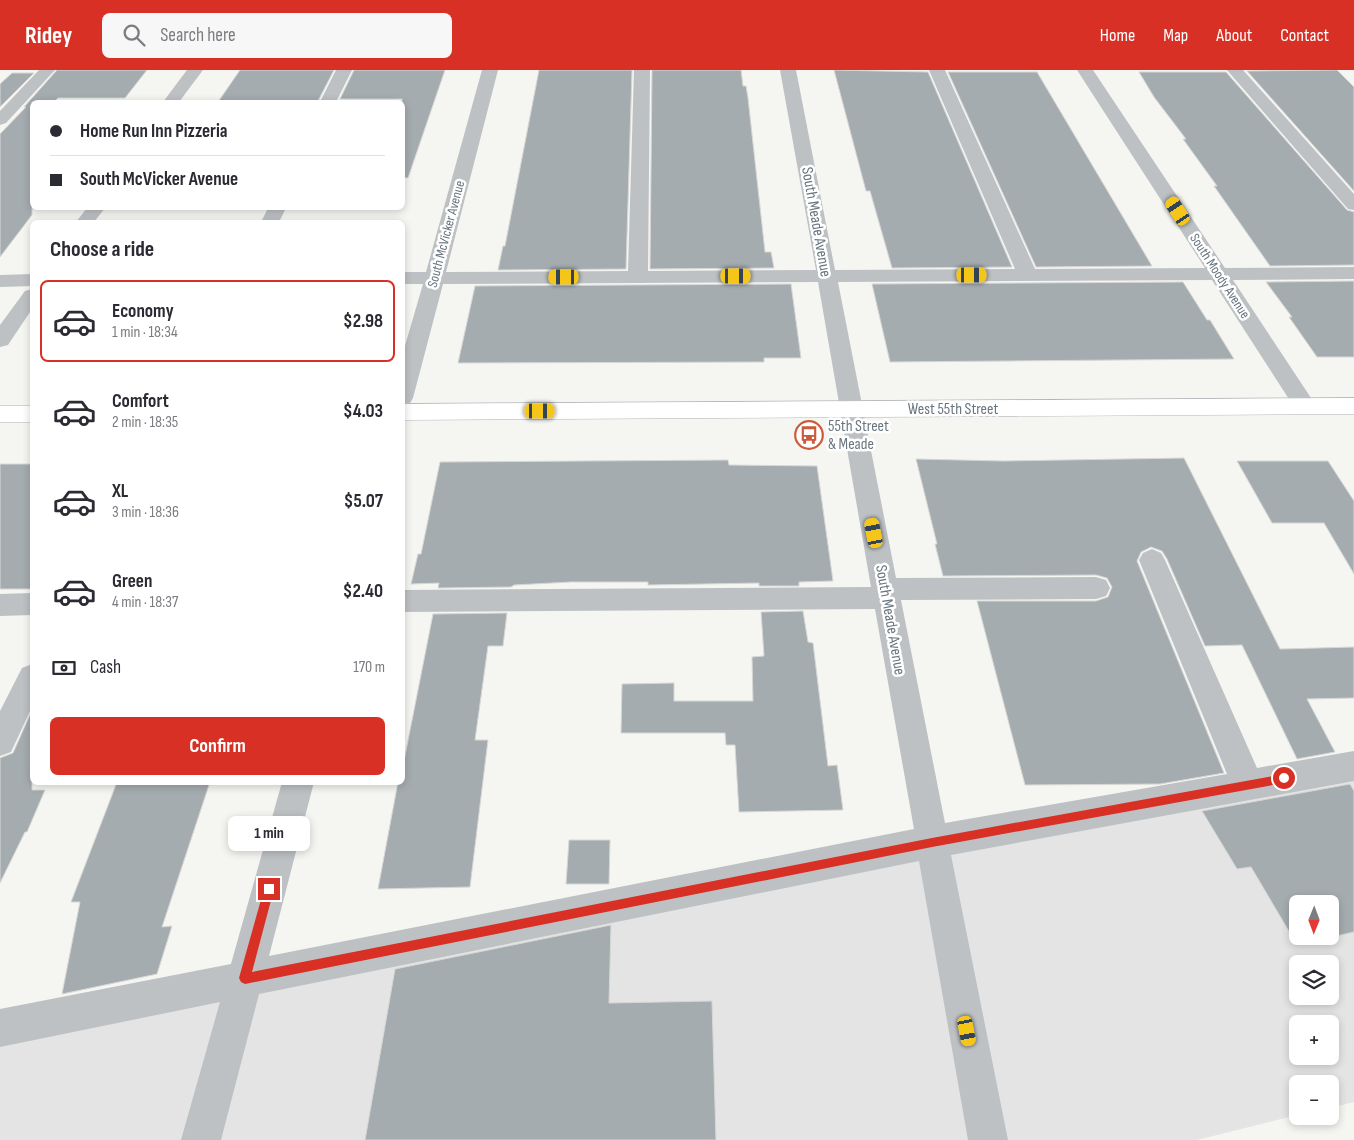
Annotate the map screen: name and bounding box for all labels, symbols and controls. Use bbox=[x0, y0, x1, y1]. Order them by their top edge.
search box bbox=[102, 13, 452, 58]
text: Ridey bbox=[25, 21, 72, 50]
icon: search bbox=[120, 21, 148, 49]
text: Search here bbox=[160, 24, 236, 47]
text: Home bbox=[1100, 25, 1135, 46]
text: Map bbox=[1163, 25, 1188, 46]
text: About bbox=[1216, 25, 1252, 46]
text: Contact bbox=[1280, 25, 1329, 46]
text: Home Run Inn Pizzeria bbox=[80, 120, 228, 143]
street label: South Meade Avenue bbox=[797, 166, 835, 278]
text: South McVicker Avenue bbox=[80, 168, 238, 191]
street label: South McVicker Avenue bbox=[424, 179, 468, 289]
car bbox=[1163, 194, 1192, 228]
street label: South Moody Avenue bbox=[1186, 230, 1254, 322]
text: Choose a ride bbox=[50, 236, 154, 263]
car bbox=[957, 268, 987, 283]
car bbox=[721, 269, 751, 284]
car bbox=[549, 270, 579, 285]
icon: car bbox=[52, 299, 97, 344]
text: Economy bbox=[112, 300, 174, 323]
text: $2.98 bbox=[343, 310, 383, 333]
text: 1 min · 18:34 bbox=[112, 323, 178, 342]
icon: car bbox=[52, 389, 97, 434]
text: Comfort bbox=[112, 390, 169, 413]
text: $4.03 bbox=[343, 400, 383, 423]
street label: West 55th Street bbox=[908, 400, 998, 419]
car bbox=[525, 404, 555, 419]
text: 2 min · 18:35 bbox=[112, 413, 178, 432]
place label: 55th Street & Meade bbox=[828, 417, 889, 454]
bus stop icon: 55th Street & Meade bbox=[794, 420, 824, 450]
icon: car bbox=[52, 479, 97, 524]
text: XL bbox=[112, 480, 128, 503]
text: $5.07 bbox=[344, 490, 383, 513]
text: 3 min · 18:36 bbox=[112, 503, 179, 522]
car bbox=[863, 517, 884, 549]
street label: South Meade Avenue bbox=[871, 564, 909, 676]
icon: car bbox=[52, 569, 97, 614]
text: Green bbox=[112, 570, 152, 593]
text: $2.40 bbox=[343, 580, 383, 603]
text: 4 min · 18:37 bbox=[112, 593, 178, 612]
icon: cash bbox=[50, 654, 78, 682]
text: Cash bbox=[90, 656, 121, 679]
text: 170 m bbox=[353, 658, 385, 677]
button: Confirm bbox=[50, 717, 385, 775]
route start bbox=[1273, 767, 1295, 789]
callout: 1 min bbox=[228, 816, 310, 852]
text: 1 min bbox=[254, 824, 284, 843]
route end bbox=[258, 878, 280, 900]
north arrow bbox=[1289, 895, 1339, 945]
map controls bbox=[1289, 895, 1339, 1125]
button: layers bbox=[1289, 955, 1339, 1005]
car bbox=[956, 1015, 977, 1047]
button: + bbox=[1289, 1015, 1339, 1065]
button: − bbox=[1289, 1075, 1339, 1125]

